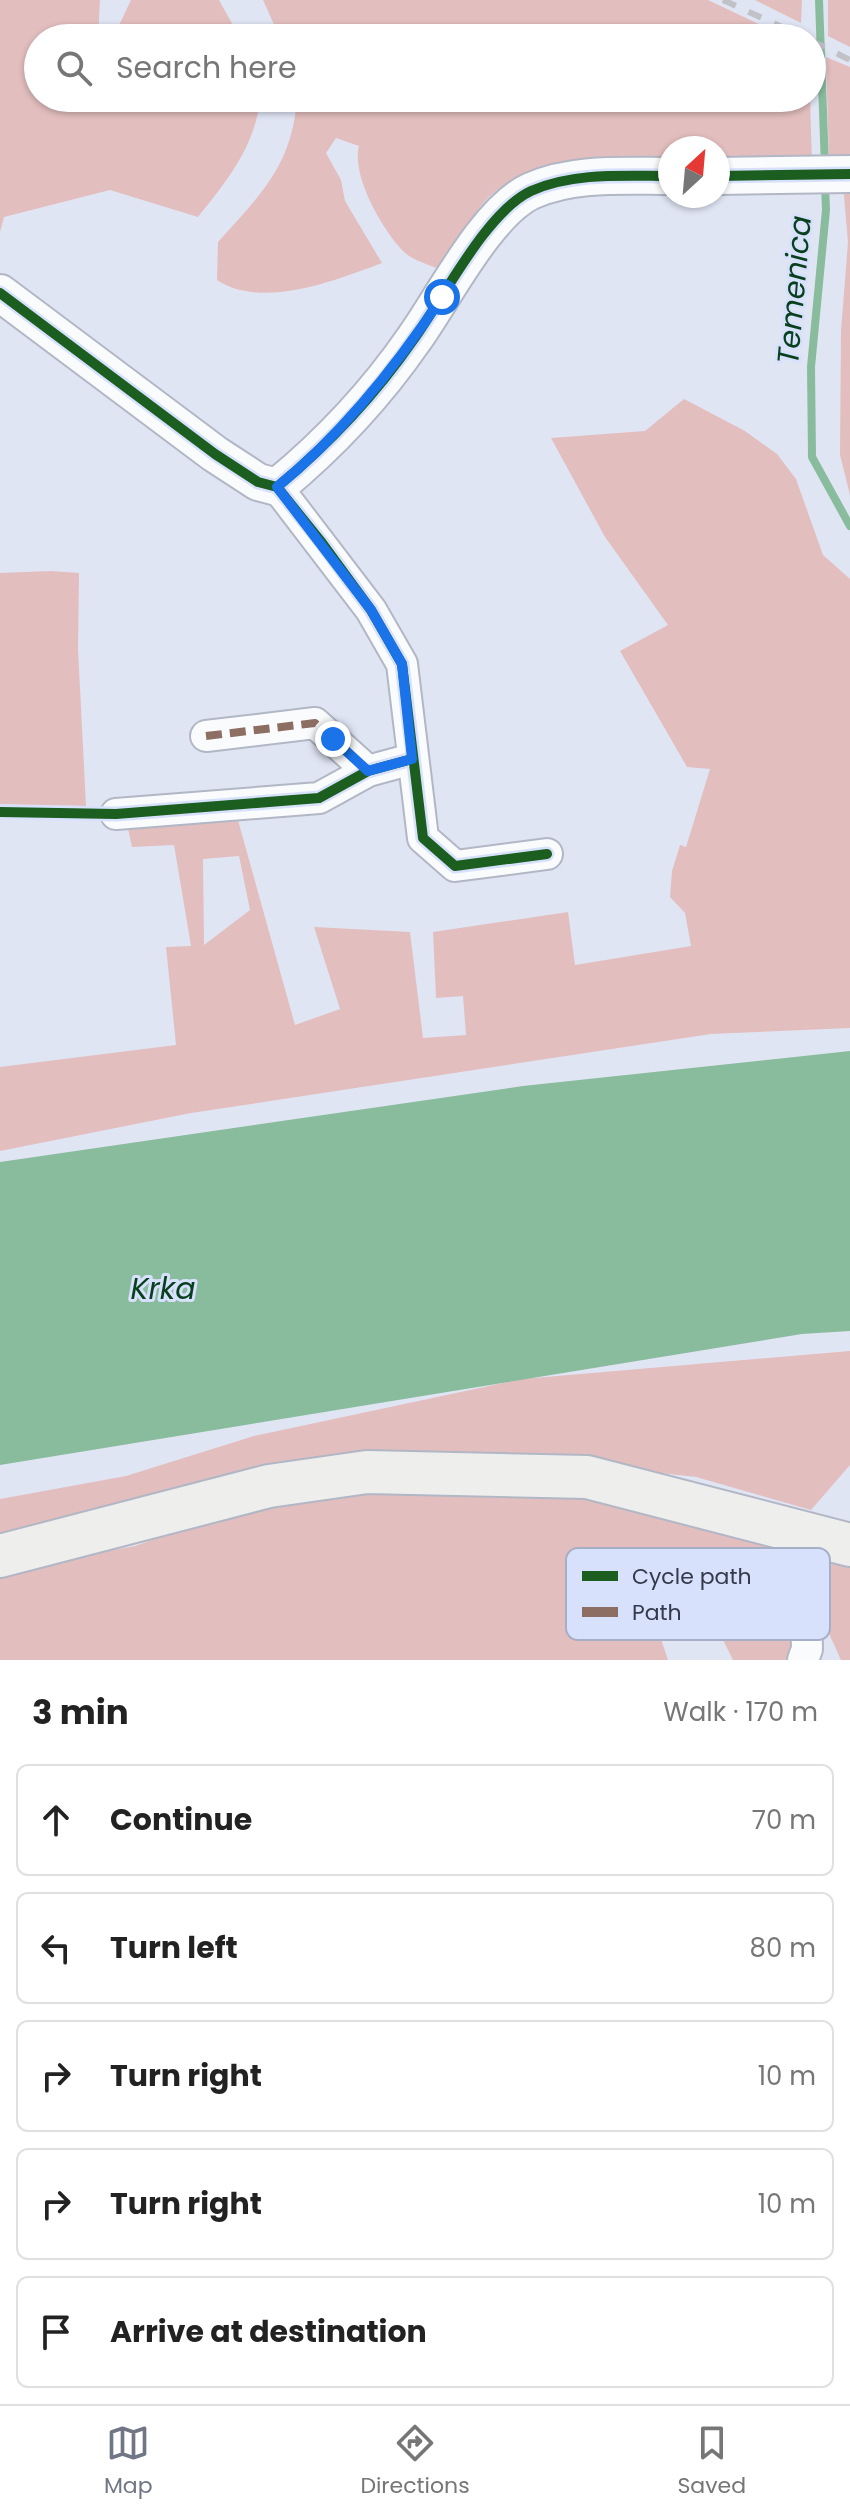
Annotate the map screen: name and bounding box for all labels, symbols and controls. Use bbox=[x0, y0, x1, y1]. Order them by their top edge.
search box bbox=[24, 24, 826, 112]
icon: search bbox=[52, 46, 96, 90]
text: Search here bbox=[116, 46, 297, 89]
north arrow bbox=[658, 136, 730, 208]
water label: Temenica bbox=[766, 214, 822, 366]
route start bbox=[424, 279, 460, 315]
route end bbox=[315, 721, 351, 757]
water label: Krka bbox=[131, 1267, 195, 1310]
legend bbox=[566, 1548, 830, 1640]
text: Cycle path bbox=[632, 1561, 751, 1592]
text: Path bbox=[632, 1597, 682, 1628]
text: 3 min bbox=[32, 1688, 129, 1736]
text: Walk · 170 m bbox=[663, 1694, 818, 1730]
icon: ahead bbox=[34, 1798, 78, 1842]
text: Continue bbox=[110, 1798, 252, 1841]
text: 70 m bbox=[752, 1802, 816, 1838]
icon: left bbox=[34, 1926, 78, 1970]
text: Turn left bbox=[110, 1926, 238, 1969]
text: 80 m bbox=[750, 1930, 816, 1966]
icon: right bbox=[34, 2054, 78, 2098]
text: Turn right bbox=[110, 2054, 262, 2097]
text: 10 m bbox=[758, 2058, 816, 2094]
icon: right bbox=[34, 2182, 78, 2226]
text: Turn right bbox=[110, 2182, 262, 2225]
text: 10 m bbox=[758, 2186, 816, 2222]
icon: arrive bbox=[34, 2310, 78, 2354]
text: Arrive at destination bbox=[110, 2310, 427, 2353]
tab: Map bbox=[104, 2421, 153, 2502]
tab: Directions bbox=[360, 2421, 470, 2502]
tab: Saved bbox=[677, 2421, 746, 2502]

